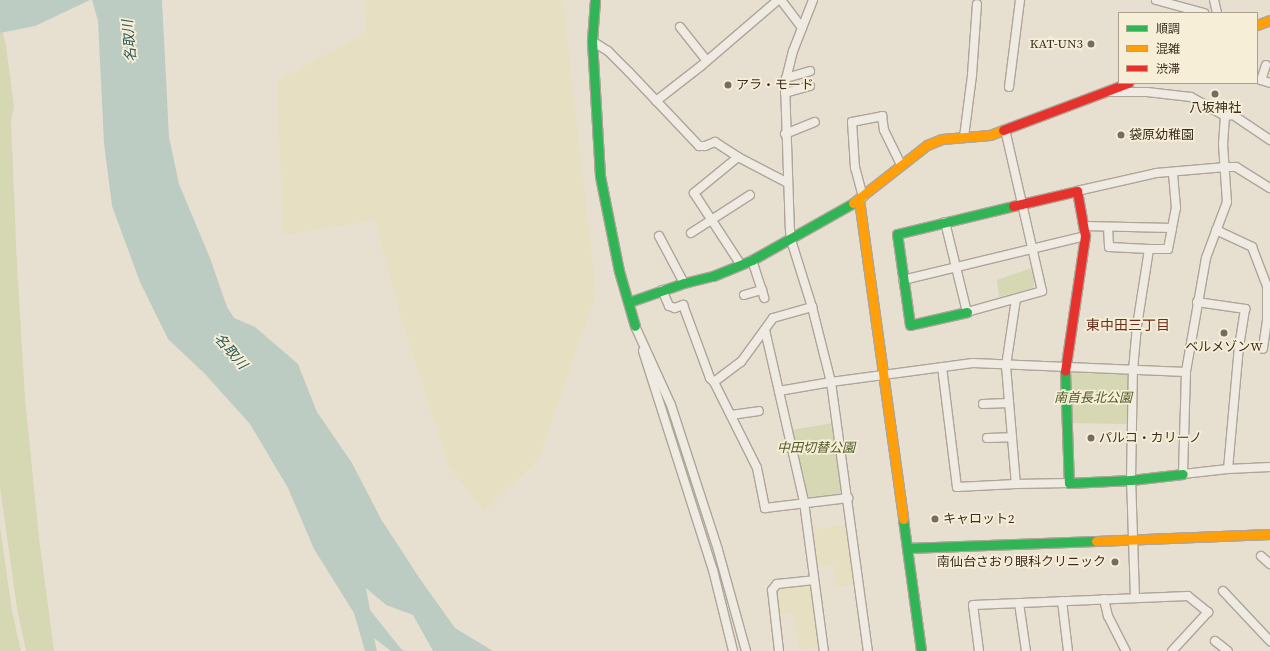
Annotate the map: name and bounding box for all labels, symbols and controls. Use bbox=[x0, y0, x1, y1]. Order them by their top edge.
legend bbox=[1118, 12, 1258, 84]
water label: 名取川 bbox=[119, 19, 139, 63]
text: 順調 bbox=[1156, 21, 1180, 37]
place label: KAT-UN3 bbox=[1030, 36, 1083, 52]
marker: KAT-UN3 bbox=[1086, 39, 1096, 49]
text: 混雑 bbox=[1156, 41, 1180, 57]
text: 渋滞 bbox=[1156, 61, 1180, 77]
place label: アラ・モード bbox=[736, 77, 814, 93]
marker: アラ・モード bbox=[723, 80, 733, 90]
marker: 八坂神社 bbox=[1210, 89, 1220, 99]
place label: 八坂神社 bbox=[1189, 100, 1241, 116]
place label: 袋原幼稚園 bbox=[1129, 127, 1194, 143]
marker: 袋原幼稚園 bbox=[1116, 130, 1126, 140]
district label: 東中田三丁目 bbox=[1086, 317, 1170, 333]
marker: ベルメゾンW bbox=[1219, 328, 1229, 338]
water label: 名取川 bbox=[211, 330, 251, 372]
place label: ベルメゾンW bbox=[1185, 339, 1263, 355]
park label: 南首長北公園 bbox=[1054, 390, 1132, 406]
place label: パルコ・カリーノ bbox=[1099, 430, 1203, 446]
marker: パルコ・カリーノ bbox=[1086, 433, 1096, 443]
park label: 中田切替公園 bbox=[777, 440, 855, 456]
place label: キャロット2 bbox=[943, 511, 1014, 527]
marker: キャロット2 bbox=[930, 514, 940, 524]
place label: 南仙台さおり眼科クリニック bbox=[937, 554, 1106, 570]
marker: 南仙台さおり眼科クリニック bbox=[1109, 556, 1121, 568]

